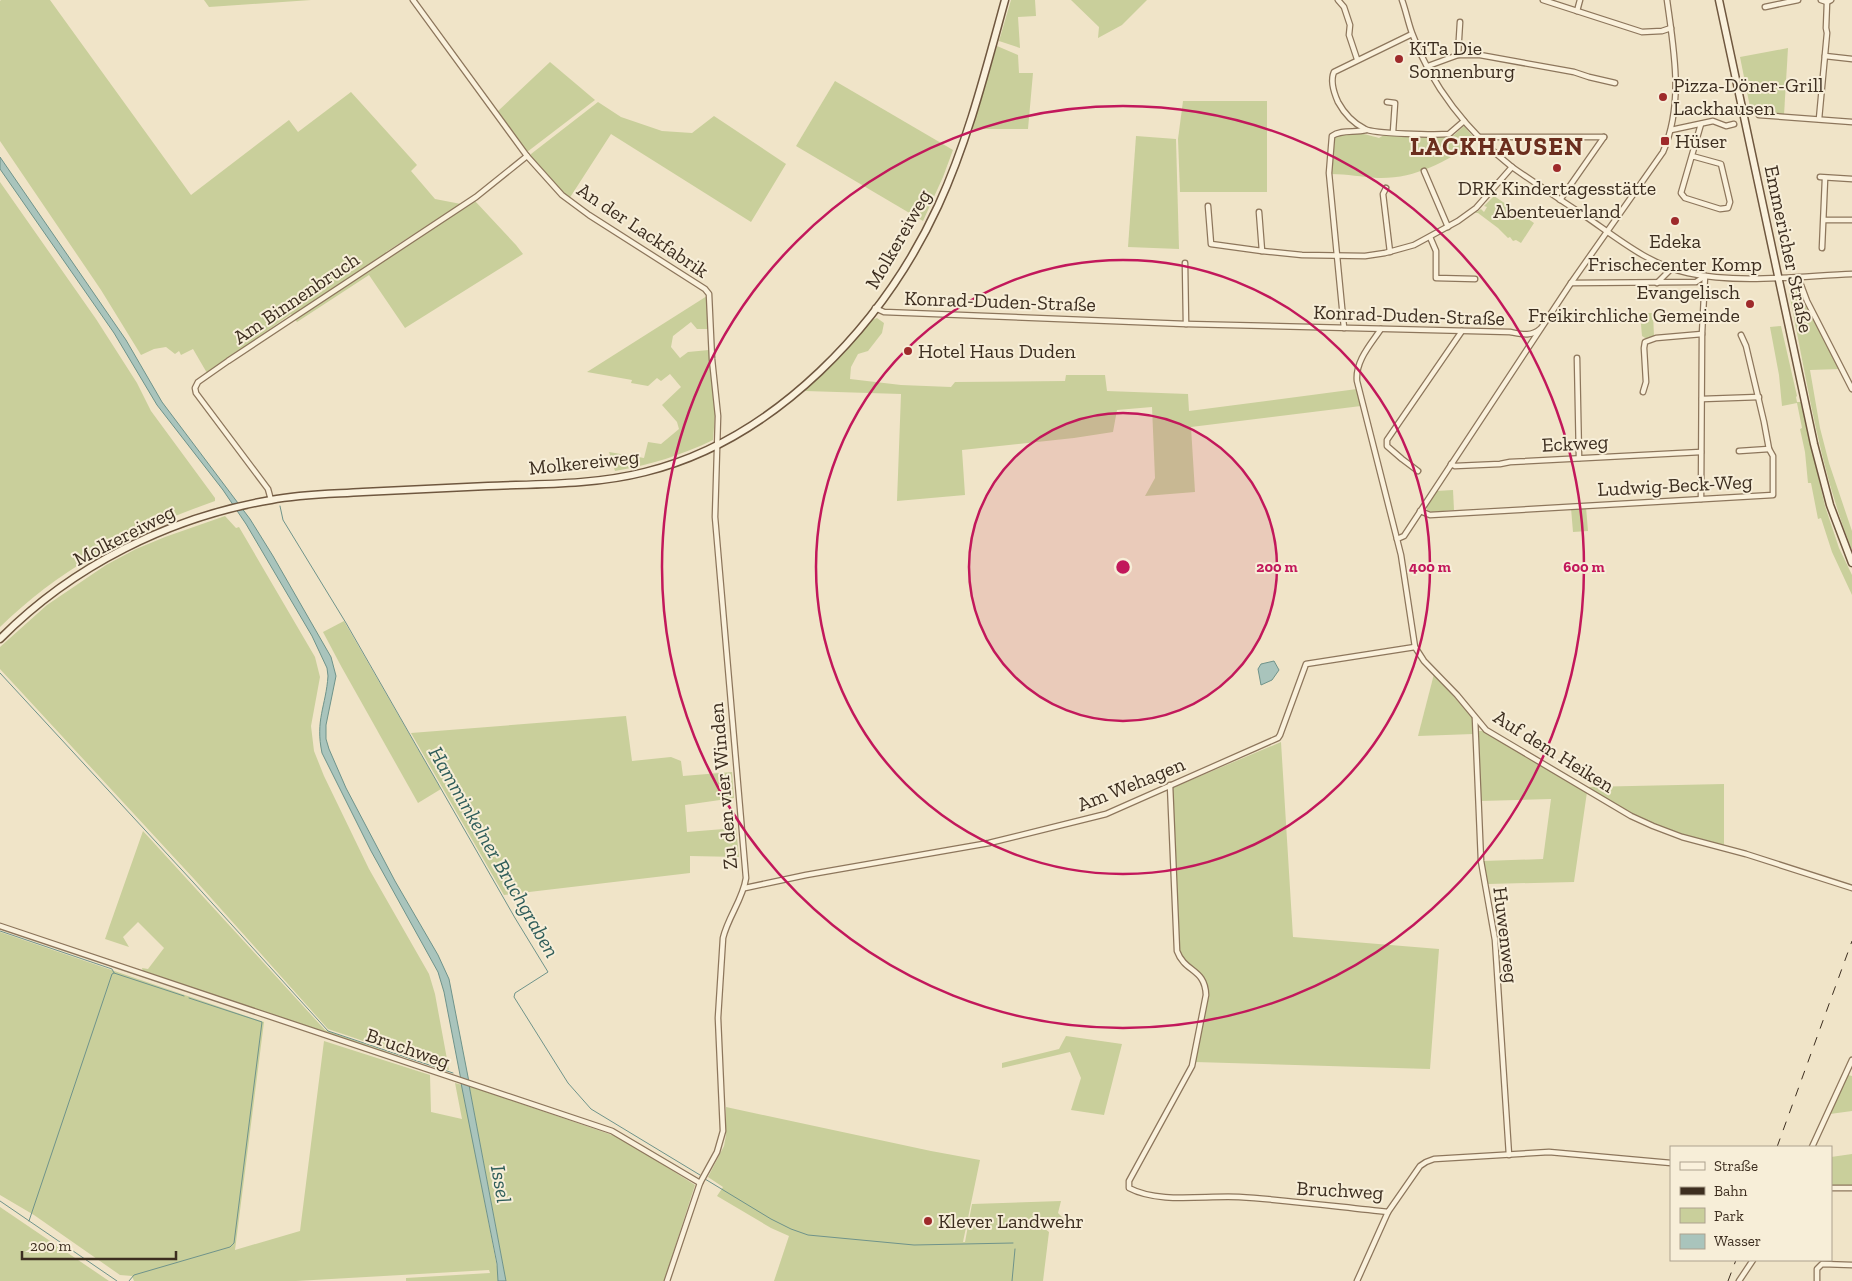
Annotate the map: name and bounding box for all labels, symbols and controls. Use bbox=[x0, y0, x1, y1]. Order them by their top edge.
place label: KiTa Die Sonnenburg bbox=[1409, 36, 1515, 83]
marker: KiTa Die Sonnenburg bbox=[1393, 53, 1405, 65]
place label: Pizza-Döner-Grill Lackhausen bbox=[1673, 73, 1824, 120]
marker: Pizza-Döner-Grill Lackhausen bbox=[1657, 91, 1669, 103]
place label: Hüser bbox=[1675, 129, 1728, 153]
district label: LACKHAUSEN bbox=[1410, 131, 1584, 161]
marker: Hüser bbox=[1659, 135, 1671, 147]
marker: DRK Kindertagesstätte Abenteuerland bbox=[1551, 162, 1563, 174]
street label: Emmericher Straße bbox=[1760, 163, 1818, 335]
place label: DRK Kindertagesstätte Abenteuerland bbox=[1458, 176, 1656, 223]
street label: An der Lackfabrik bbox=[573, 177, 714, 283]
street label: Molkereiweg bbox=[860, 185, 936, 293]
marker: Edeka Frischecenter Komp bbox=[1669, 215, 1681, 227]
place label: Edeka Frischecenter Komp bbox=[1588, 229, 1762, 276]
street label: Am Binnenbruch bbox=[228, 247, 364, 349]
place label: Evangelisch Freikirchliche Gemeinde bbox=[1528, 280, 1741, 327]
street label: Konrad-Duden-Straße bbox=[904, 286, 1096, 316]
marker: Evangelisch Freikirchliche Gemeinde bbox=[1744, 298, 1756, 310]
street label: Konrad-Duden-Straße bbox=[1313, 300, 1505, 330]
place label: Hotel Haus Duden bbox=[918, 339, 1076, 363]
marker: Hotel Haus Duden bbox=[902, 345, 914, 357]
street label: Eckweg bbox=[1541, 429, 1609, 457]
street label: Molkereiweg bbox=[528, 444, 640, 480]
street label: Ludwig-Beck-Weg bbox=[1597, 469, 1753, 501]
street label: Molkereiweg bbox=[69, 499, 179, 571]
centre of rings bbox=[1114, 558, 1132, 576]
text: 200 m bbox=[1256, 558, 1298, 576]
text: 400 m bbox=[1409, 558, 1451, 576]
text: 600 m bbox=[1563, 558, 1605, 576]
street label: Zu den vier Winden bbox=[704, 701, 742, 870]
street label: Auf dem Heiken bbox=[1489, 704, 1619, 798]
water label: Hamminkelner Bruchgraben bbox=[424, 742, 565, 962]
street label: Am Wehagen bbox=[1074, 751, 1189, 816]
street label: Huwenweg bbox=[1488, 886, 1524, 984]
street label: Bruchweg bbox=[363, 1022, 453, 1074]
legend bbox=[1670, 1146, 1832, 1261]
text: Straße bbox=[1714, 1157, 1758, 1175]
water label: Issel bbox=[486, 1163, 517, 1205]
street label: Bruchweg bbox=[1296, 1176, 1384, 1204]
text: Bahn bbox=[1714, 1182, 1748, 1200]
text: Park bbox=[1714, 1207, 1744, 1225]
place label: Klever Landwehr bbox=[938, 1209, 1084, 1233]
marker: Klever Landwehr bbox=[922, 1215, 934, 1227]
scale bar bbox=[22, 1228, 176, 1260]
text: Wasser bbox=[1714, 1232, 1761, 1250]
text: 200 m bbox=[30, 1237, 71, 1255]

